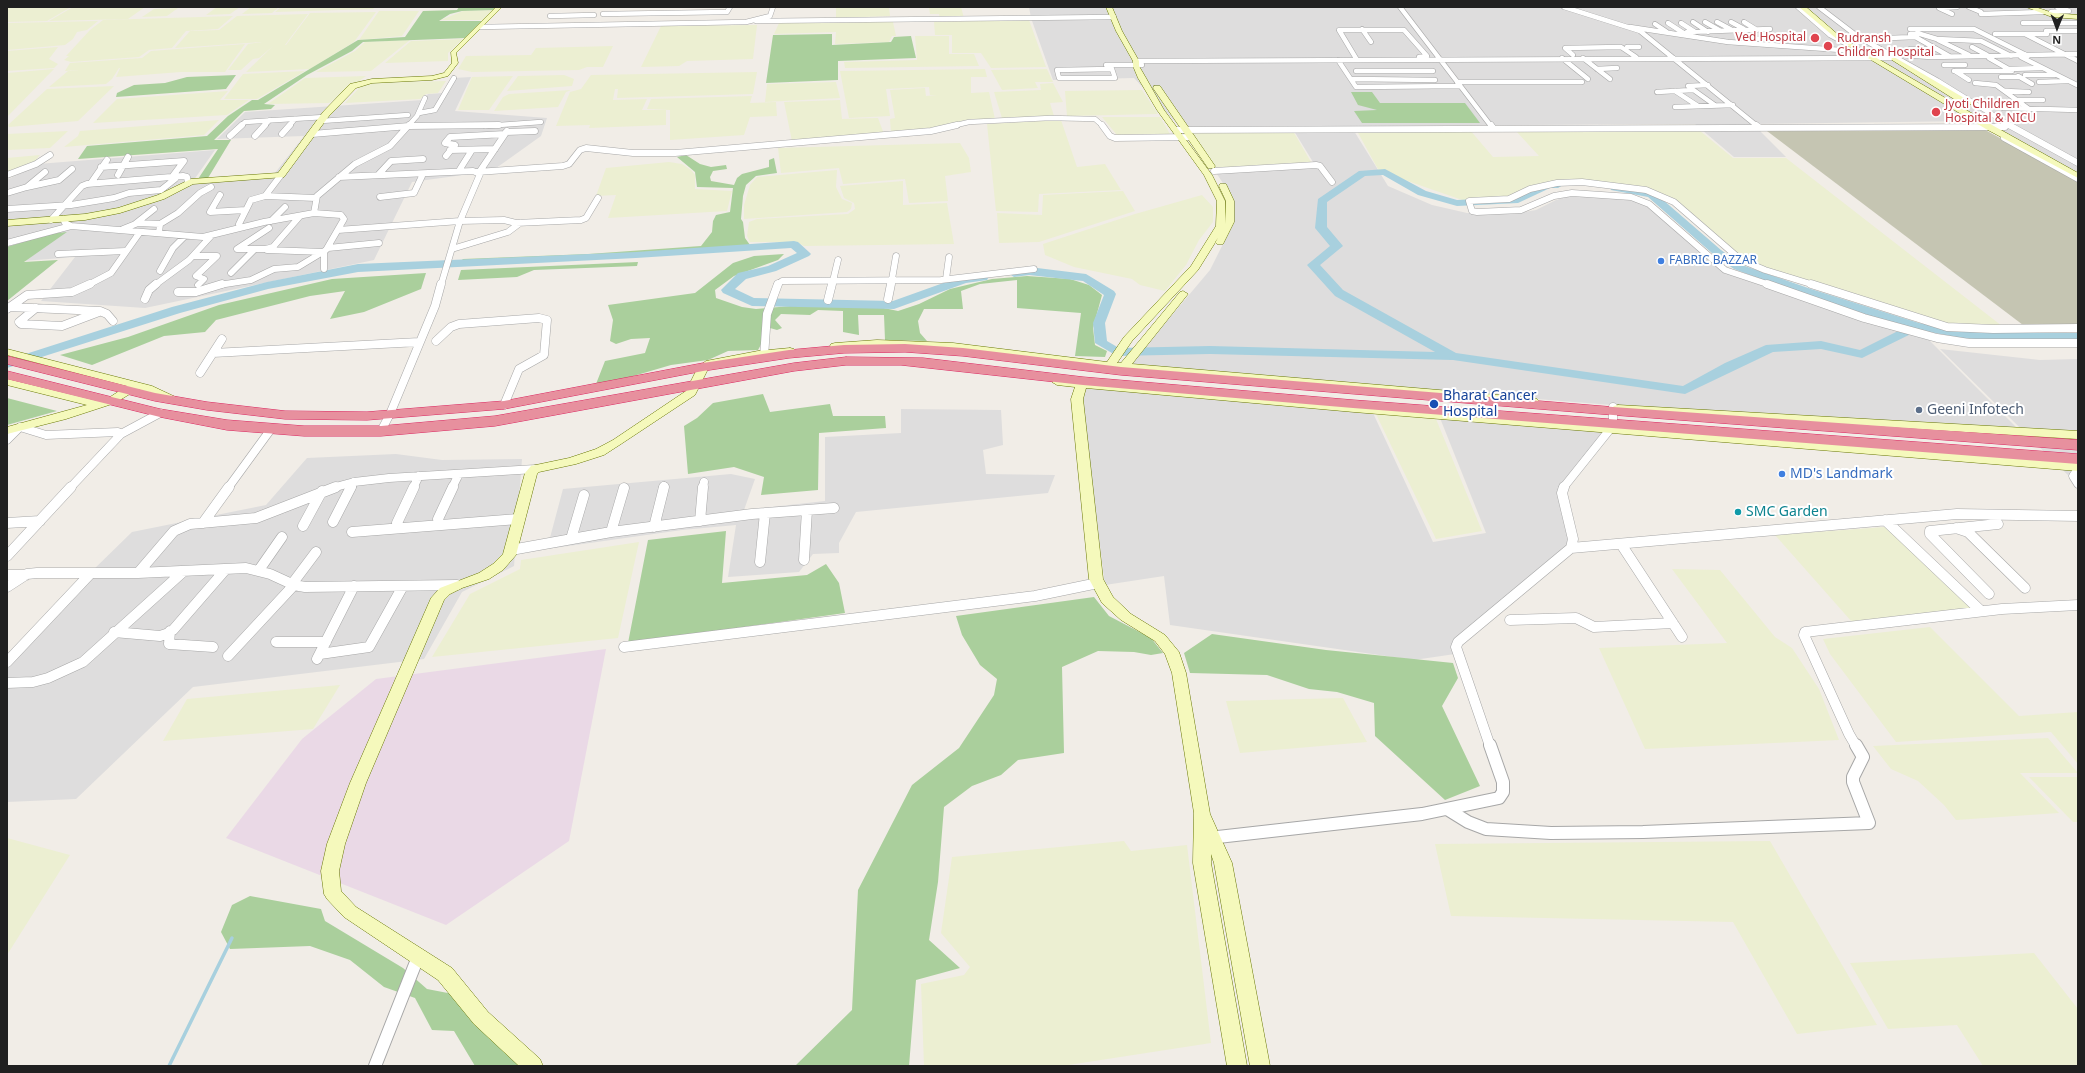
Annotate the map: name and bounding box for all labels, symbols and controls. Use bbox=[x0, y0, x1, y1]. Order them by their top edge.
north arrow bbox=[2037, 8, 2077, 48]
place label: Ved Hospital bbox=[1735, 31, 1806, 45]
marker: Ved Hospital bbox=[1809, 32, 1821, 44]
place label: Rudransh Children Hospital bbox=[1837, 32, 1934, 60]
text: N bbox=[2052, 33, 2061, 48]
marker: Rudransh Children Hospital bbox=[1822, 40, 1834, 52]
place label: Jyoti Children Hospital & NICU bbox=[1945, 98, 2036, 126]
marker: Jyoti Children Hospital & NICU bbox=[1930, 106, 1942, 118]
place label: FABRIC BAZZAR bbox=[1669, 254, 1757, 268]
marker: FABRIC BAZZAR bbox=[1656, 256, 1666, 266]
place label: Bharat Cancer Hospital bbox=[1443, 388, 1536, 420]
marker: Bharat Cancer Hospital bbox=[1428, 398, 1440, 410]
place label: Geeni Infotech bbox=[1927, 402, 2024, 418]
marker: Geeni Infotech bbox=[1914, 405, 1924, 415]
place label: MD's Landmark bbox=[1790, 466, 1893, 482]
marker: MD's Landmark bbox=[1777, 469, 1787, 479]
place label: SMC Garden bbox=[1746, 504, 1828, 520]
marker: SMC Garden bbox=[1733, 507, 1743, 517]

